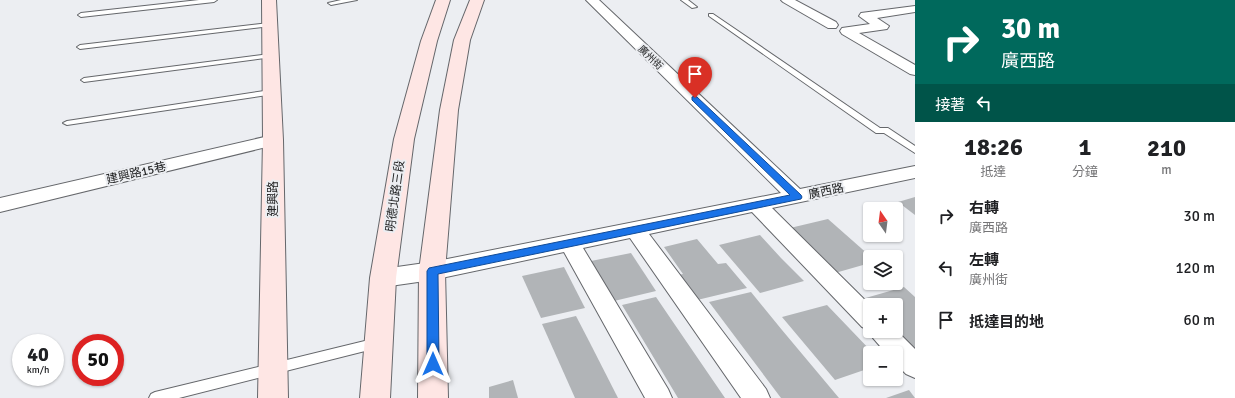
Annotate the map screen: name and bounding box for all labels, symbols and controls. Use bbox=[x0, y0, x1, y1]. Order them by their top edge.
text: 30 m bbox=[1001, 12, 1060, 46]
icon: right bbox=[935, 16, 987, 68]
street label: 廣州街 bbox=[635, 43, 665, 72]
text: 廣西路 bbox=[1001, 50, 1055, 72]
pin bbox=[678, 57, 712, 98]
icon: arrive bbox=[684, 63, 706, 85]
icon: left bbox=[973, 92, 995, 114]
text: 接著 bbox=[935, 96, 965, 114]
text: 18:26 bbox=[964, 132, 1023, 162]
text: 1 bbox=[1079, 132, 1091, 162]
text: 210 bbox=[1147, 133, 1186, 163]
street label: 建興路15巷 bbox=[105, 159, 168, 188]
street label: 明德北路三段 bbox=[383, 159, 408, 233]
text: m bbox=[1161, 162, 1172, 178]
text: 抵達 bbox=[980, 164, 1007, 180]
text: 分鐘 bbox=[1072, 164, 1098, 180]
street label: 廣西路 bbox=[807, 180, 845, 203]
street label: 建興路 bbox=[266, 181, 281, 217]
text: 右轉 bbox=[969, 199, 999, 217]
north arrow bbox=[863, 202, 903, 242]
map controls bbox=[863, 202, 903, 386]
icon: right bbox=[935, 205, 957, 227]
text: 30 m bbox=[1184, 207, 1215, 225]
text: 廣西路 bbox=[969, 220, 1008, 236]
button: layers bbox=[863, 250, 903, 290]
text: 左轉 bbox=[969, 251, 999, 269]
icon: left bbox=[935, 257, 957, 279]
text: 120 m bbox=[1175, 259, 1215, 277]
text: 廣州街 bbox=[969, 272, 1008, 288]
button: + bbox=[863, 298, 903, 338]
icon: arrive bbox=[935, 309, 957, 331]
text: 60 m bbox=[1184, 311, 1215, 329]
text: 抵達目的地 bbox=[969, 313, 1044, 331]
speed limit sign: 50 bbox=[72, 334, 124, 386]
text: 40 bbox=[27, 342, 49, 367]
position arrow bbox=[412, 343, 454, 385]
button: − bbox=[863, 346, 903, 386]
text: km/h bbox=[27, 364, 49, 376]

